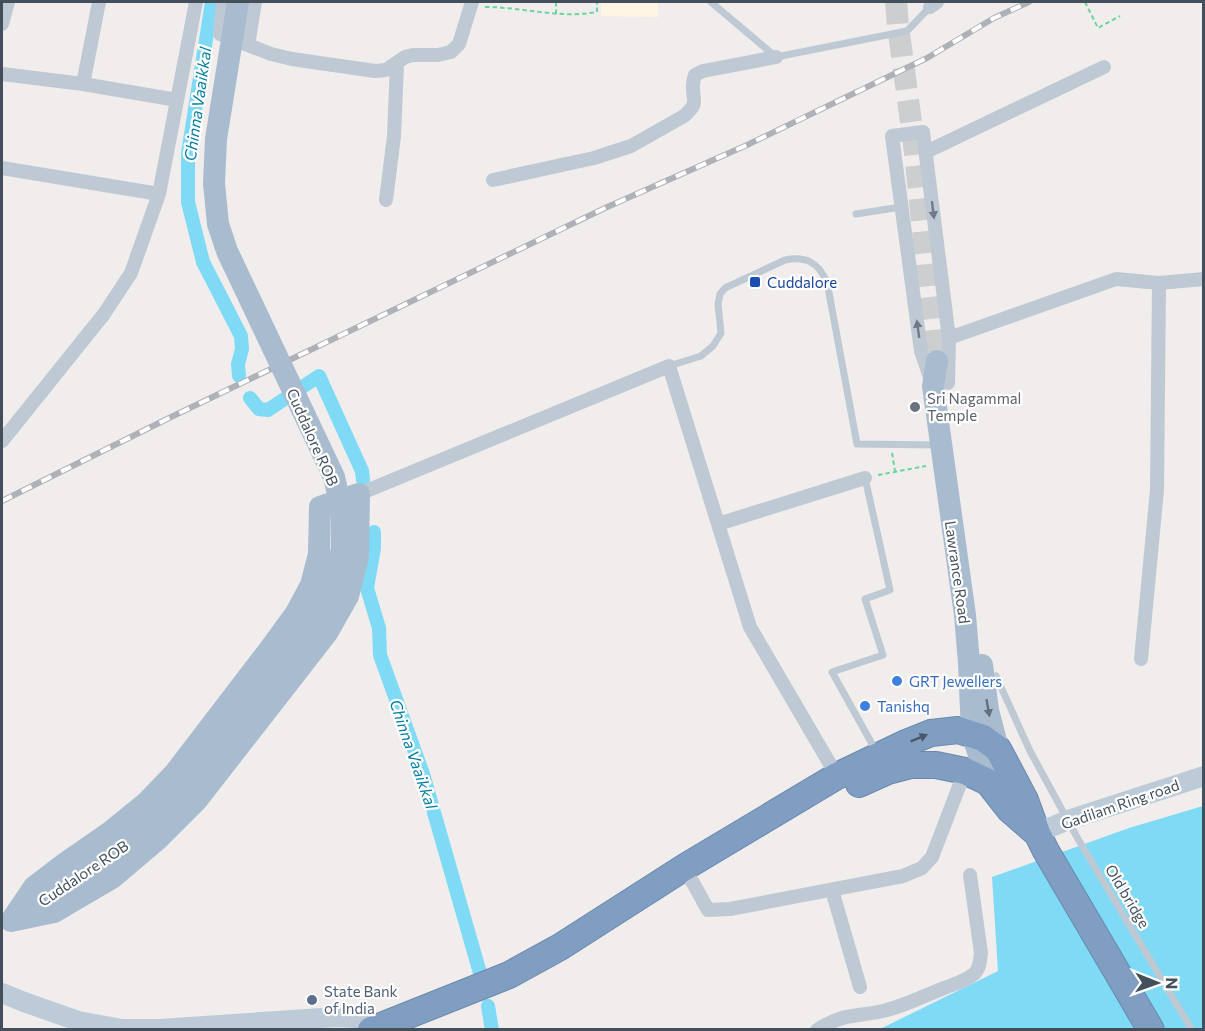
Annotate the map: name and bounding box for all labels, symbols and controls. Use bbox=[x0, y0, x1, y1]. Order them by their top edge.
water label: Chinna Vaaikkal bbox=[180, 45, 215, 162]
one-way arrow bbox=[928, 200, 938, 219]
place label: Cuddalore bbox=[767, 273, 837, 291]
marker: Cuddalore bbox=[748, 275, 762, 289]
one-way arrow bbox=[914, 320, 923, 339]
street label: Cuddalore ROB bbox=[283, 385, 343, 489]
place label: Sri Nagammal Temple bbox=[927, 389, 1021, 424]
marker: Sri Nagammal Temple bbox=[908, 400, 922, 414]
street label: Lawrance Road bbox=[942, 519, 974, 625]
place label: GRT Jewellers bbox=[909, 672, 1002, 690]
marker: GRT Jewellers bbox=[890, 674, 904, 688]
water label: Chinna Vaaikkal bbox=[386, 697, 442, 812]
place label: Tanishq bbox=[877, 697, 930, 715]
marker: Tanishq bbox=[858, 699, 872, 713]
one-way arrow bbox=[984, 699, 993, 718]
one-way arrow bbox=[910, 733, 928, 743]
street label: Gadilam Ring road bbox=[1059, 775, 1181, 833]
street label: Cuddalore ROB bbox=[34, 836, 132, 910]
street label: Old bridge bbox=[1102, 861, 1154, 931]
north arrow bbox=[1127, 953, 1187, 1013]
text: N bbox=[1163, 977, 1182, 989]
place label: State Bank of India bbox=[324, 982, 398, 1017]
marker: State Bank of India bbox=[305, 993, 319, 1007]

